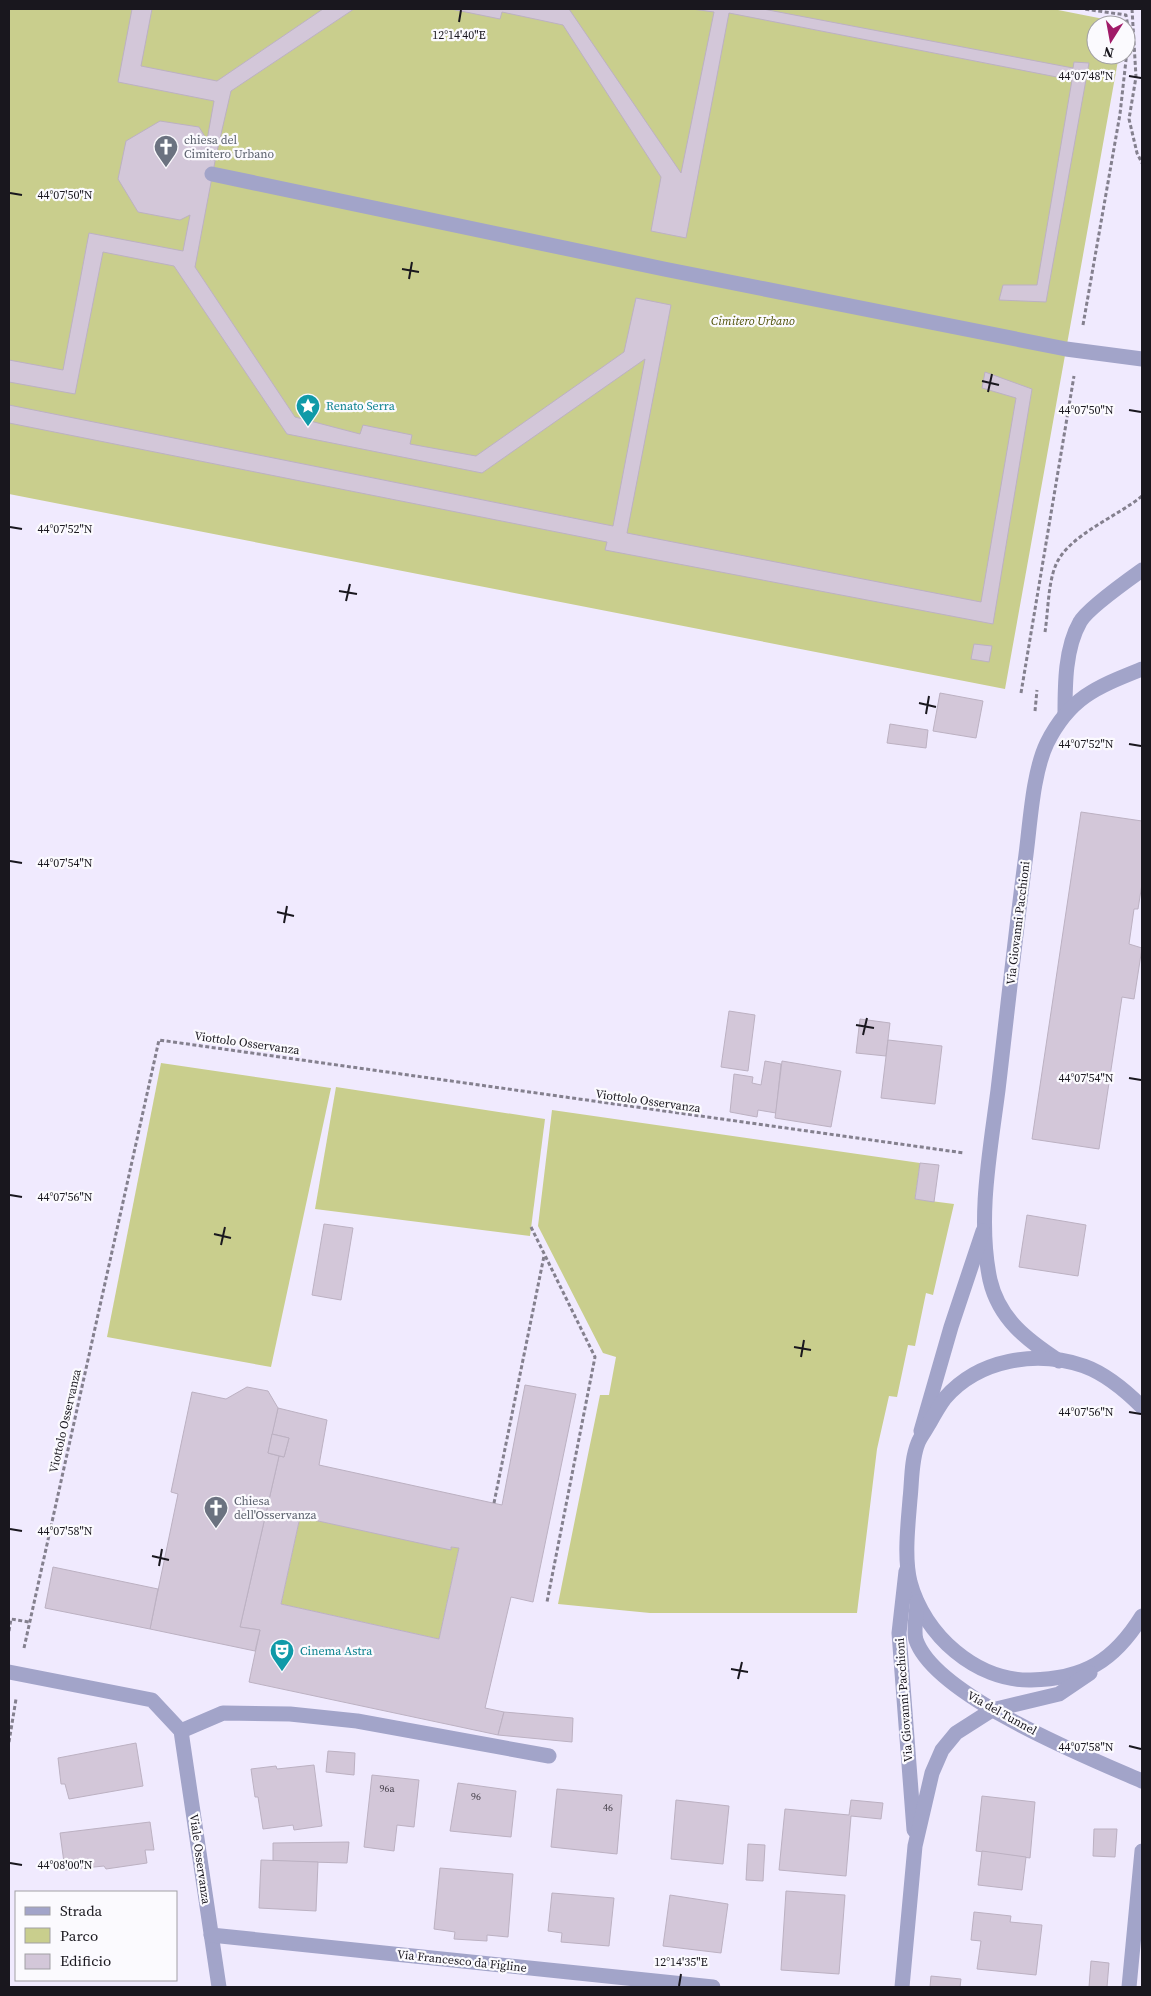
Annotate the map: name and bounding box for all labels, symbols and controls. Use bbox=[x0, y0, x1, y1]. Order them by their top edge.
north arrow bbox=[1086, 15, 1136, 65]
text: 12°14'40"E bbox=[432, 27, 486, 43]
text: N bbox=[1102, 42, 1115, 64]
text: 44°07'48"N bbox=[1058, 68, 1114, 84]
place label: chiesa del Cimitero Urbano bbox=[184, 132, 274, 162]
church icon: chiesa del Cimitero Urbano bbox=[153, 134, 179, 168]
text: 44°07'50"N bbox=[37, 187, 93, 203]
park label: Cimitero Urbano bbox=[711, 313, 795, 329]
place icon: Renato Serra bbox=[295, 393, 321, 427]
place label: Renato Serra bbox=[326, 398, 396, 414]
text: 44°07'50"N bbox=[1058, 402, 1114, 418]
text: 44°07'52"N bbox=[37, 521, 93, 537]
text: 44°07'52"N bbox=[1058, 736, 1114, 752]
text: 44°07'54"N bbox=[37, 855, 93, 871]
street label: Via Giovanni Pacchioni bbox=[1002, 860, 1034, 986]
street label: Viottolo Osservanza bbox=[193, 1028, 302, 1058]
text: 44°07'54"N bbox=[1058, 1070, 1114, 1086]
street label: Viottolo Osservanza bbox=[594, 1086, 703, 1116]
text: 44°07'56"N bbox=[37, 1189, 93, 1205]
street label: Viottolo Osservanza bbox=[45, 1367, 85, 1474]
text: 44°07'56"N bbox=[1058, 1404, 1114, 1420]
place label: Chiesa dell'Osservanza bbox=[234, 1493, 317, 1523]
church icon: Chiesa dell'Osservanza bbox=[203, 1495, 229, 1529]
text: 44°07'58"N bbox=[37, 1523, 93, 1539]
street label: Via Giovanni Pacchioni bbox=[892, 1637, 916, 1763]
theatre icon: Cinema Astra bbox=[269, 1638, 295, 1672]
place label: Cinema Astra bbox=[300, 1643, 373, 1659]
street label: Via del Tunnel bbox=[964, 1687, 1040, 1739]
text: 44°07'58"N bbox=[1058, 1739, 1114, 1755]
house number: 96a bbox=[379, 1782, 395, 1795]
house number: 96 bbox=[471, 1790, 481, 1803]
house number: 46 bbox=[603, 1801, 613, 1814]
street label: Viale Osservanza bbox=[186, 1813, 214, 1906]
text: 44°08'00"N bbox=[37, 1857, 93, 1873]
legend bbox=[15, 1891, 178, 1981]
text: Strada bbox=[60, 1900, 103, 1921]
text: Parco bbox=[60, 1925, 98, 1946]
street label: Via Francesco da Figline bbox=[396, 1946, 528, 1976]
text: Edificio bbox=[60, 1950, 111, 1971]
text: 12°14'35"E bbox=[654, 1954, 708, 1970]

